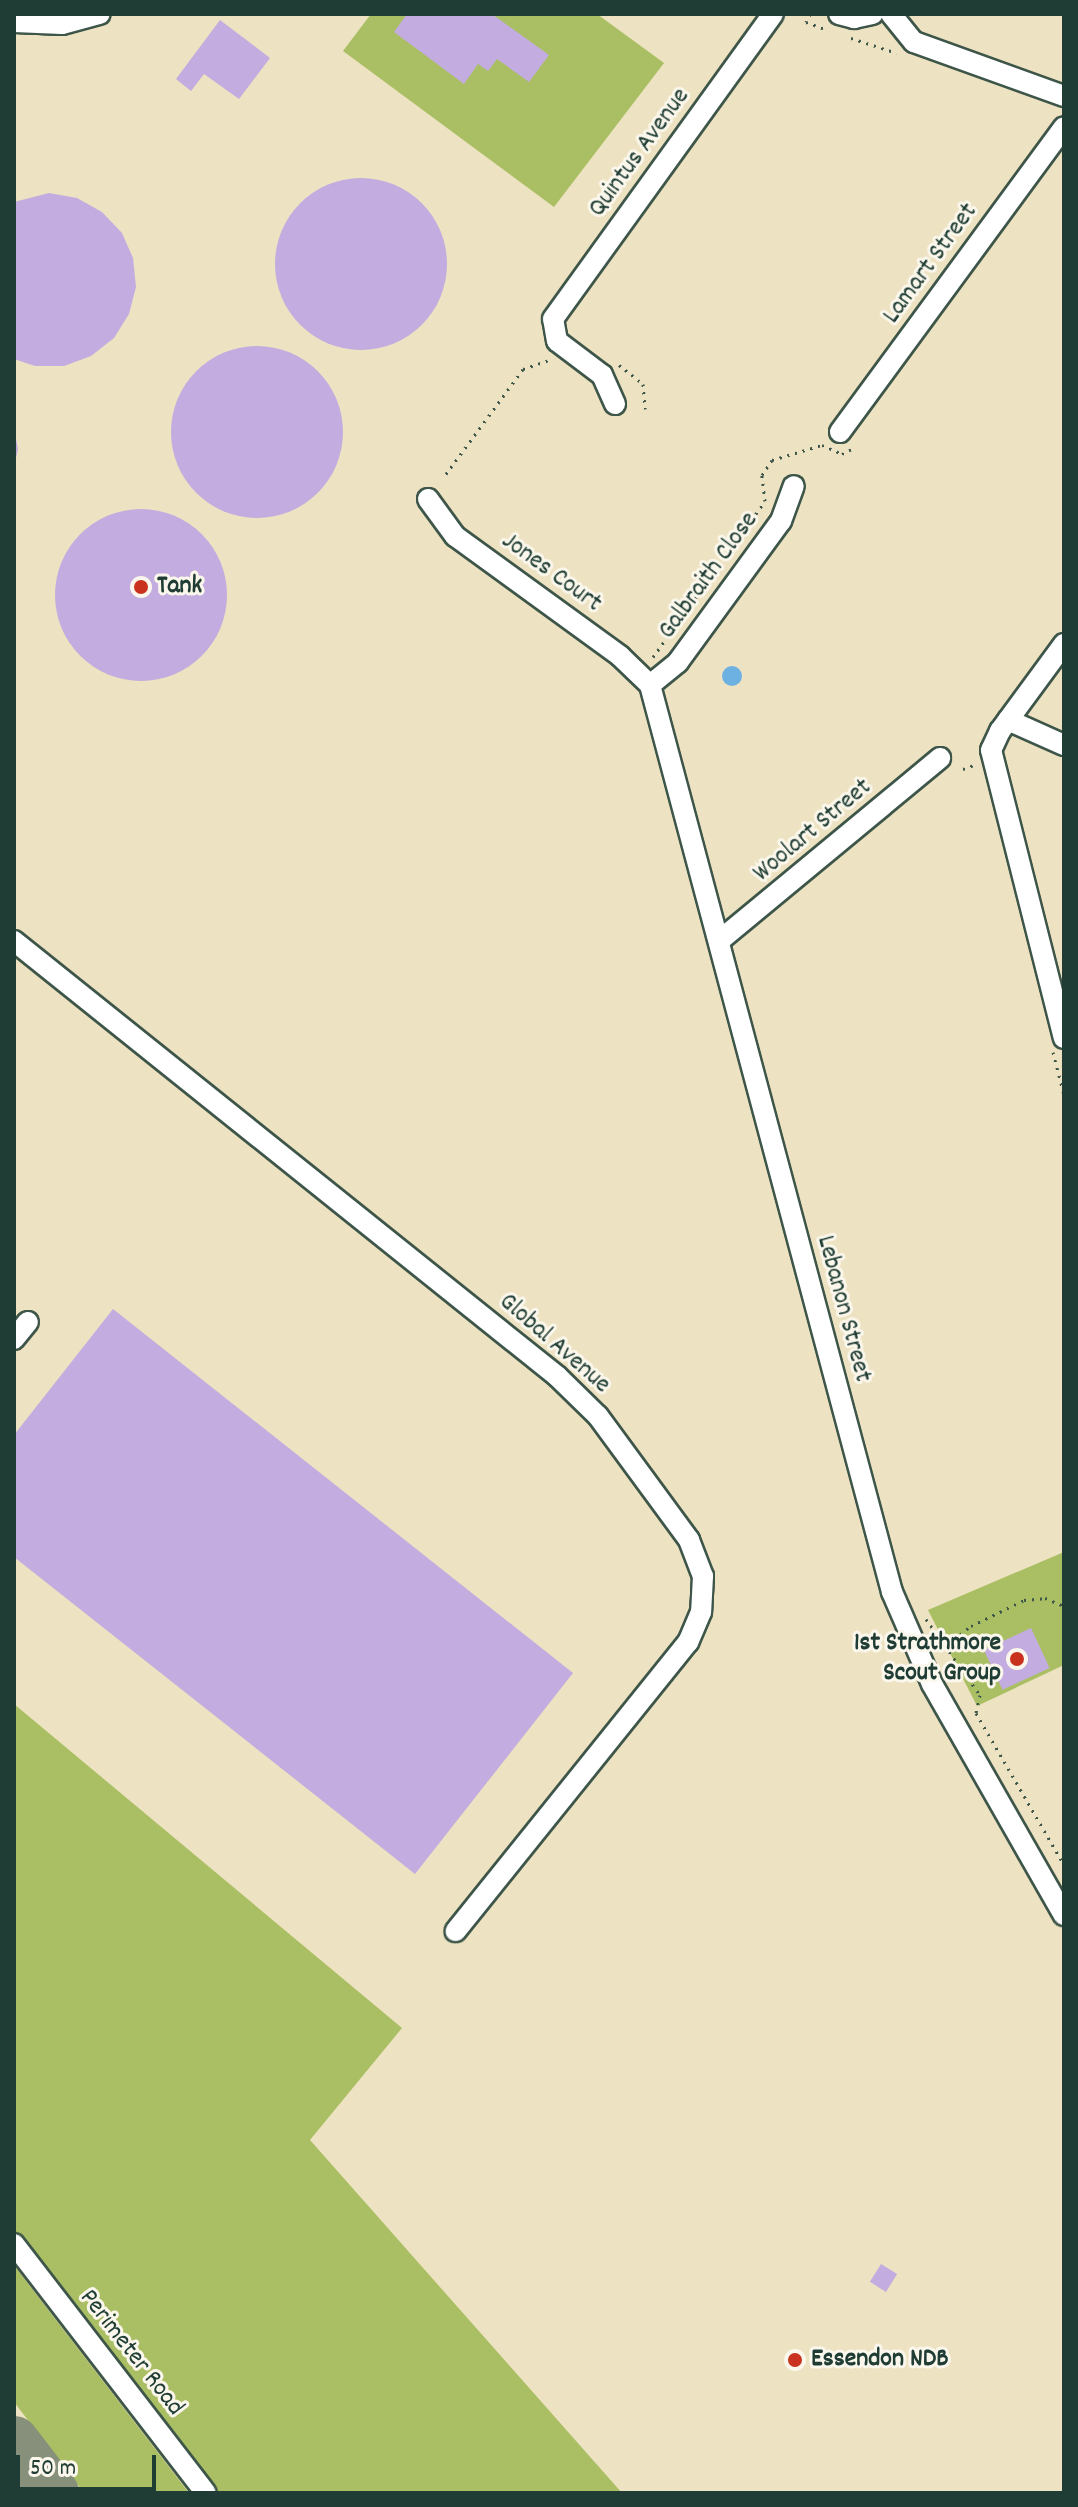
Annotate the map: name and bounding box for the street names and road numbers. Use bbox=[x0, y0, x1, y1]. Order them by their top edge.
street label: Quintus Avenue bbox=[583, 82, 697, 224]
street label: Lamart Street bbox=[877, 198, 985, 330]
street label: Galbraith Close bbox=[652, 506, 766, 646]
street label: Jones Court bbox=[495, 526, 607, 620]
street label: Woolart Street bbox=[748, 773, 878, 889]
street label: Lebanon Street bbox=[808, 1232, 878, 1386]
street label: Global Avenue bbox=[492, 1287, 616, 1401]
street label: Perimeter Road bbox=[72, 2283, 190, 2423]

